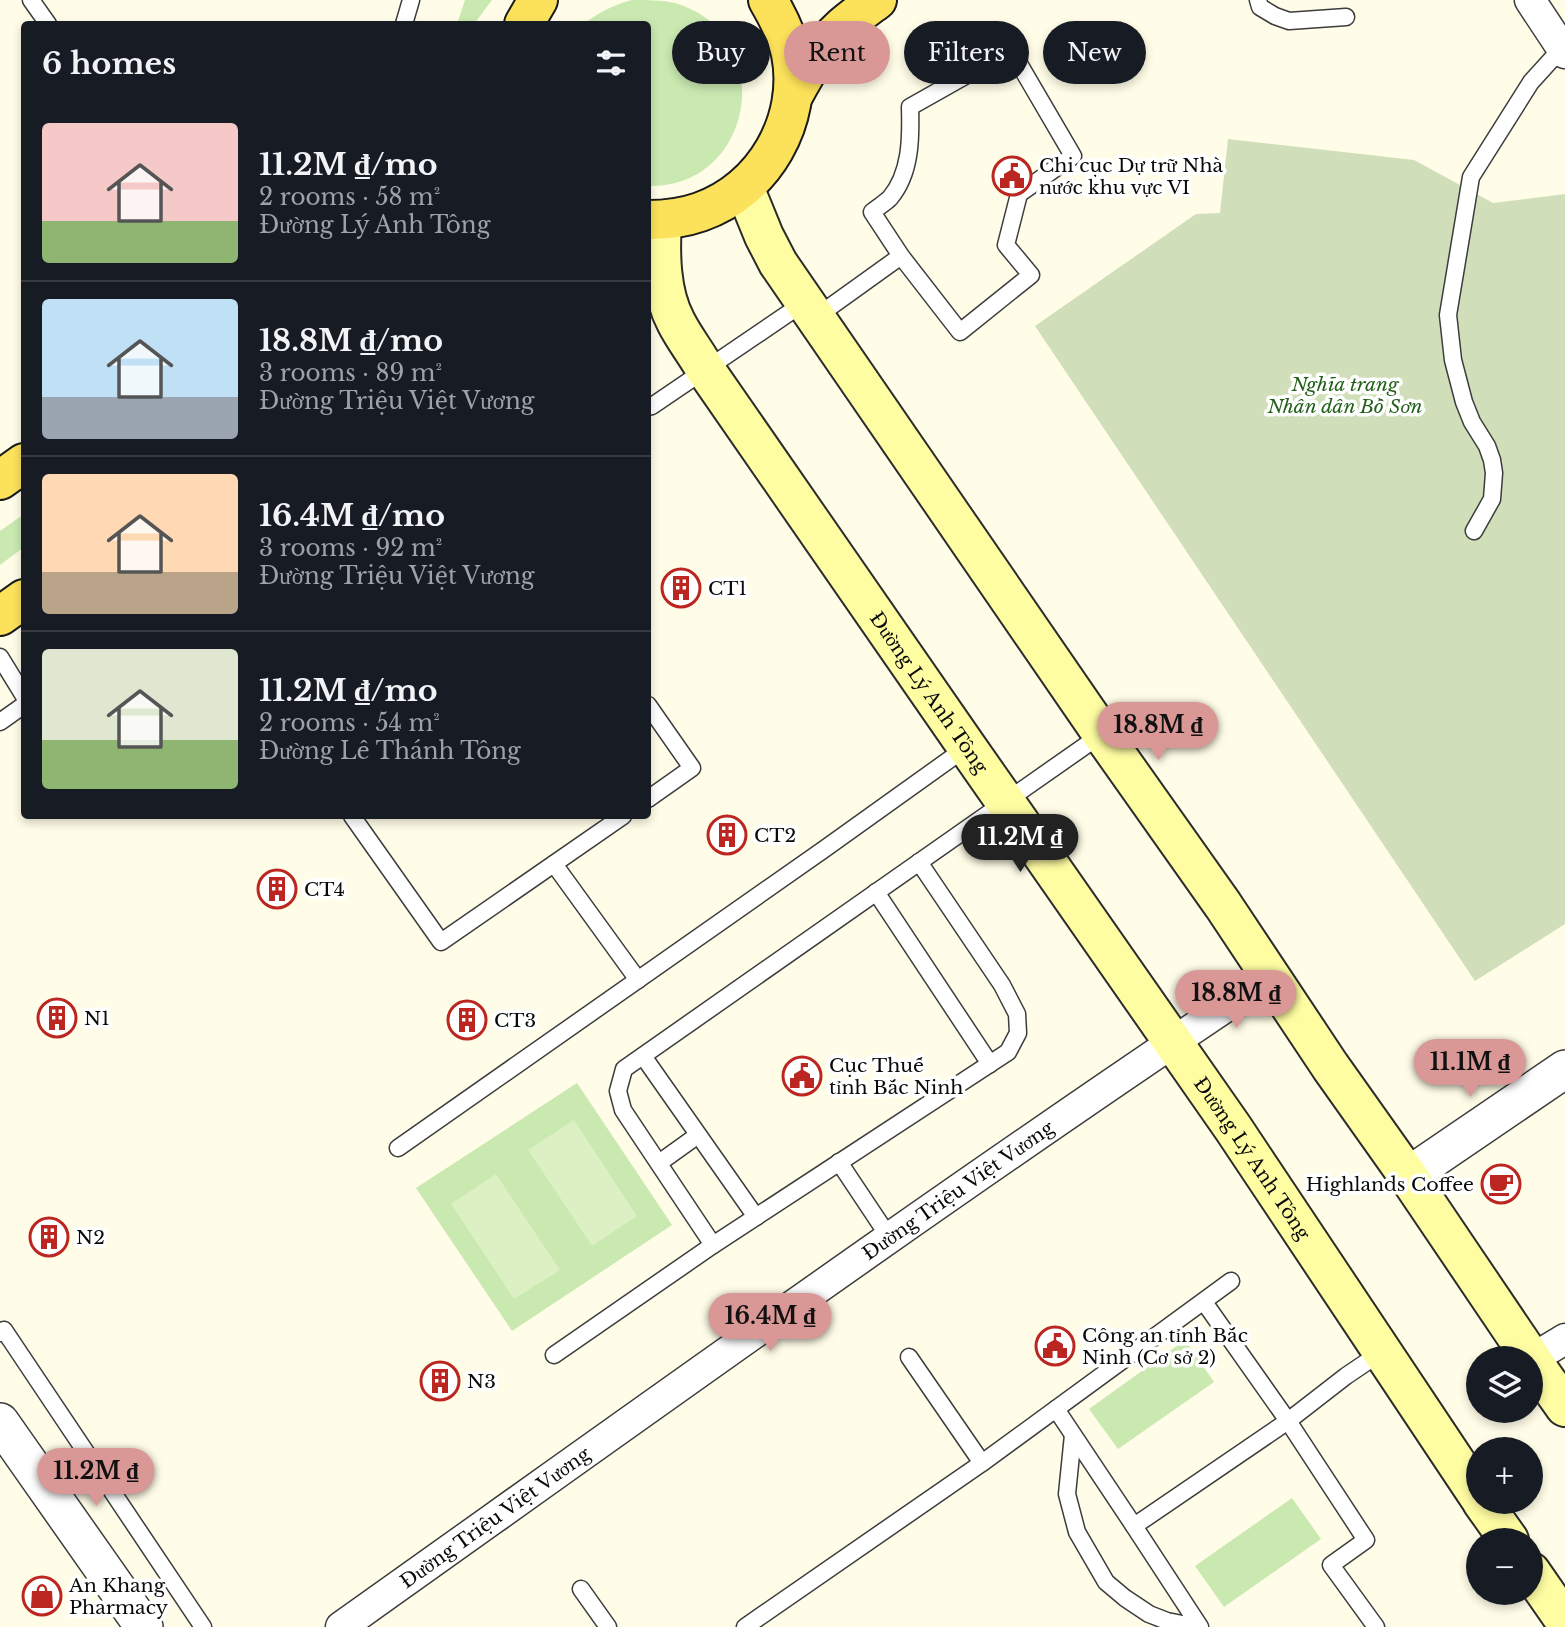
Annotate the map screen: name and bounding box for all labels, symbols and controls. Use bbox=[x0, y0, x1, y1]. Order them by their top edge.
chip: Buy bbox=[672, 21, 770, 84]
chip: Rent bbox=[784, 21, 890, 84]
chip: Filters bbox=[904, 21, 1029, 84]
chip: New bbox=[1043, 21, 1146, 84]
icon: filters bbox=[592, 44, 630, 82]
text: 6 homes bbox=[42, 45, 176, 82]
text: 11.2M ₫/mo bbox=[259, 146, 438, 183]
icon: home bbox=[98, 151, 182, 235]
place label: Chi cục Dự trữ Nhà nước khu vực VI bbox=[1039, 154, 1224, 199]
public building icon: Chi cục Dự trữ Nhà nước khu vực VI bbox=[991, 155, 1033, 197]
text: 2 rooms · 58 m² bbox=[259, 183, 440, 211]
text: Đường Lý Anh Tông bbox=[259, 211, 490, 239]
text: 18.8M ₫/mo bbox=[259, 322, 443, 359]
icon: home bbox=[98, 327, 182, 411]
text: 3 rooms · 89 m² bbox=[259, 359, 442, 387]
park label: Nghĩa trang Nhân dân Bồ Sơn bbox=[1267, 373, 1423, 418]
text: Đường Triệu Việt Vương bbox=[259, 387, 535, 415]
text: 16.4M ₫/mo bbox=[259, 497, 445, 534]
icon: home bbox=[98, 502, 182, 586]
text: 3 rooms · 92 m² bbox=[259, 534, 442, 562]
text: Đường Triệu Việt Vương bbox=[259, 562, 535, 590]
building icon: CT1 bbox=[660, 567, 702, 609]
place label: CT1 bbox=[708, 577, 747, 600]
street label: Đường Lý Anh Tông bbox=[865, 607, 994, 778]
text: 11.2M ₫/mo bbox=[259, 672, 438, 709]
icon: home bbox=[98, 677, 182, 761]
pin: 18.8M ₫ bbox=[1093, 702, 1223, 762]
text: 2 rooms · 54 m² bbox=[259, 709, 440, 737]
text: 18.8M ₫ bbox=[1113, 711, 1203, 739]
text: Đường Lê Thánh Tông bbox=[259, 737, 521, 765]
building icon: CT2 bbox=[706, 814, 748, 856]
pin: 11.2M ₫ bbox=[955, 814, 1085, 874]
text: 11.2M ₫ bbox=[977, 823, 1063, 851]
place label: CT2 bbox=[754, 824, 796, 847]
building icon: CT4 bbox=[256, 868, 298, 910]
place label: CT4 bbox=[304, 878, 345, 901]
pin: 18.8M ₫ bbox=[1171, 970, 1301, 1030]
text: 18.8M ₫ bbox=[1191, 979, 1281, 1007]
building icon: N1 bbox=[36, 997, 78, 1039]
building icon: CT3 bbox=[446, 999, 488, 1041]
place label: N1 bbox=[84, 1007, 110, 1030]
place label: CT3 bbox=[494, 1009, 536, 1032]
pin: 11.1M ₫ bbox=[1405, 1040, 1535, 1099]
text: 11.1M ₫ bbox=[1430, 1048, 1510, 1076]
place label: Cục Thuế tỉnh Bắc Ninh bbox=[829, 1054, 963, 1099]
public building icon: Cục Thuế tỉnh Bắc Ninh bbox=[781, 1055, 823, 1097]
street label: Đường Lý Anh Tông bbox=[1189, 1072, 1316, 1244]
street label: Đường Triệu Việt Vương bbox=[858, 1115, 1059, 1265]
cafe icon: Highlands Coffee bbox=[1480, 1163, 1522, 1205]
place label: Highlands Coffee bbox=[1306, 1173, 1474, 1196]
building icon: N2 bbox=[28, 1216, 70, 1258]
place label: N2 bbox=[76, 1226, 105, 1249]
pin: 16.4M ₫ bbox=[705, 1294, 835, 1353]
text: 16.4M ₫ bbox=[724, 1302, 816, 1330]
place label: Công an tỉnh Bắc Ninh (Cơ sở 2) bbox=[1082, 1324, 1248, 1369]
public building icon: Công an tỉnh Bắc Ninh (Cơ sở 2) bbox=[1034, 1325, 1076, 1367]
map controls bbox=[1466, 1346, 1543, 1605]
button: layers bbox=[1466, 1346, 1543, 1423]
building icon: N3 bbox=[419, 1360, 461, 1402]
place label: N3 bbox=[467, 1370, 496, 1393]
button: + bbox=[1466, 1437, 1543, 1514]
street label: Đường Triệu Việt Vương bbox=[396, 1442, 595, 1593]
pin: 11.2M ₫ bbox=[31, 1448, 161, 1508]
text: 11.2M ₫ bbox=[53, 1457, 139, 1485]
button: − bbox=[1466, 1528, 1543, 1605]
place label: An Khang Pharmacy bbox=[68, 1574, 168, 1619]
shop icon: An Khang Pharmacy bbox=[21, 1575, 63, 1617]

